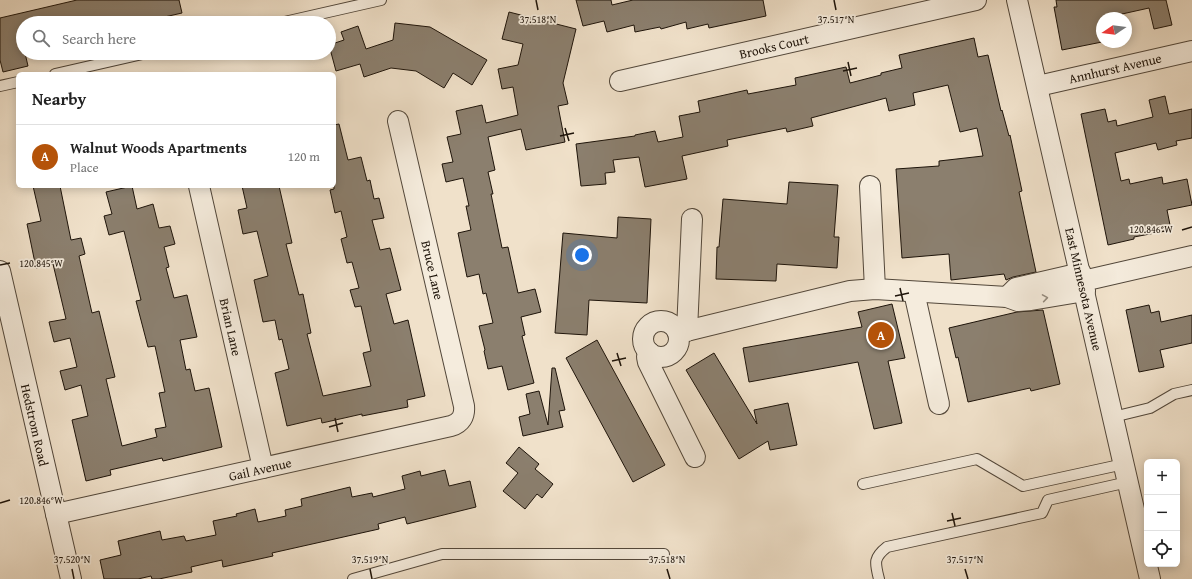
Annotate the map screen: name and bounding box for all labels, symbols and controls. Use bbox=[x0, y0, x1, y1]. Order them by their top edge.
text: 37.518°N bbox=[520, 12, 557, 27]
text: 37.517°N bbox=[818, 12, 855, 27]
north arrow bbox=[1096, 12, 1132, 48]
search box bbox=[16, 16, 336, 60]
icon: search bbox=[30, 27, 52, 49]
text: Search here bbox=[62, 28, 136, 49]
street label: Brooks Court bbox=[737, 29, 811, 64]
street label: Annhurst Avenue bbox=[1067, 49, 1163, 88]
text: Nearby bbox=[32, 86, 86, 111]
text: Walnut Woods Apartments bbox=[70, 137, 247, 158]
text: A bbox=[41, 147, 49, 166]
text: 120 m bbox=[288, 147, 320, 166]
text: Place bbox=[70, 158, 99, 177]
text: 120.846°W bbox=[1129, 222, 1173, 237]
street label: East Minnesota Avenue bbox=[1060, 226, 1107, 352]
street label: Bruce Lane bbox=[416, 239, 449, 302]
your location bbox=[572, 245, 592, 265]
text: 120.845°W bbox=[19, 256, 63, 271]
one-way arrow bbox=[1042, 294, 1048, 303]
street label: Brian Lane bbox=[215, 296, 246, 358]
pin: A bbox=[868, 320, 894, 350]
street label: Hedstrom Road bbox=[16, 382, 53, 468]
street label: Gail Avenue bbox=[227, 453, 293, 486]
map controls bbox=[1144, 459, 1180, 567]
button: + bbox=[1144, 459, 1180, 495]
text: 120.846°W bbox=[19, 493, 63, 508]
button: − bbox=[1144, 495, 1180, 531]
button: locate bbox=[1144, 531, 1180, 567]
text: 37.520°N bbox=[54, 552, 91, 567]
text: 37.519°N bbox=[352, 552, 389, 567]
text: 37.518°N bbox=[649, 552, 686, 567]
text: 37.517°N bbox=[947, 552, 984, 567]

